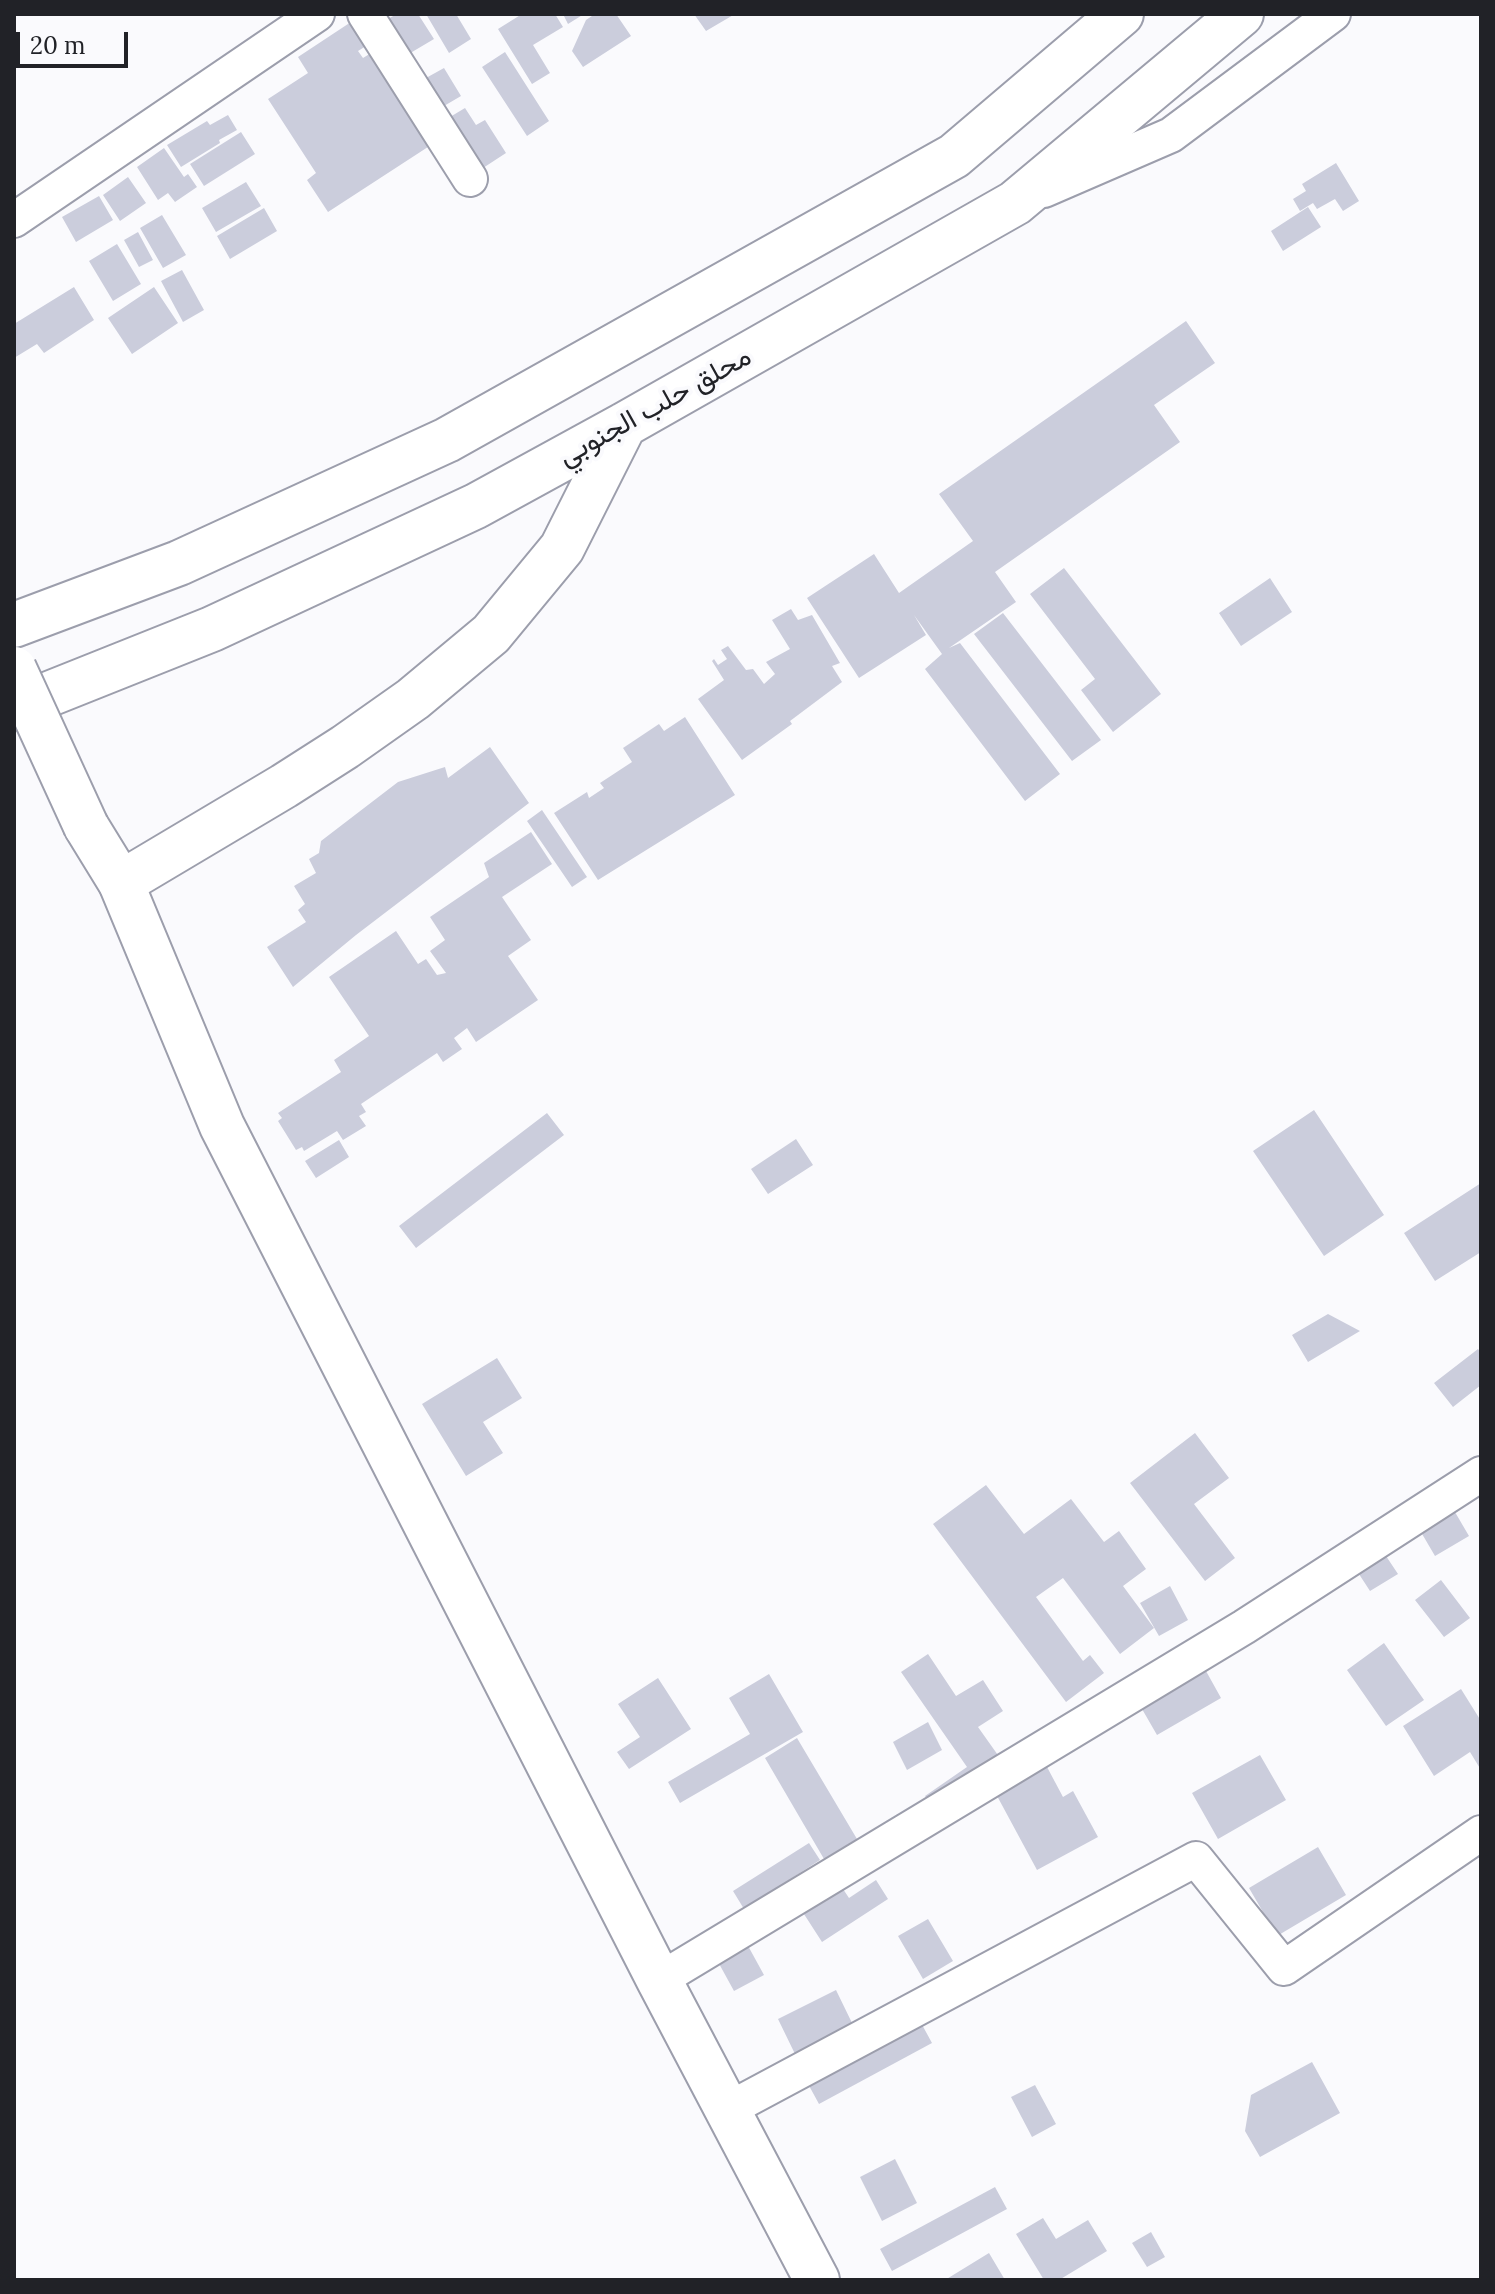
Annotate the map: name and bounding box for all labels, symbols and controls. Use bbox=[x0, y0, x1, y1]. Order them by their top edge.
scale bar bbox=[20, 16, 132, 66]
text: 20 m bbox=[30, 30, 86, 61]
street label: محلق حلب الجنوبي bbox=[553, 340, 757, 474]

